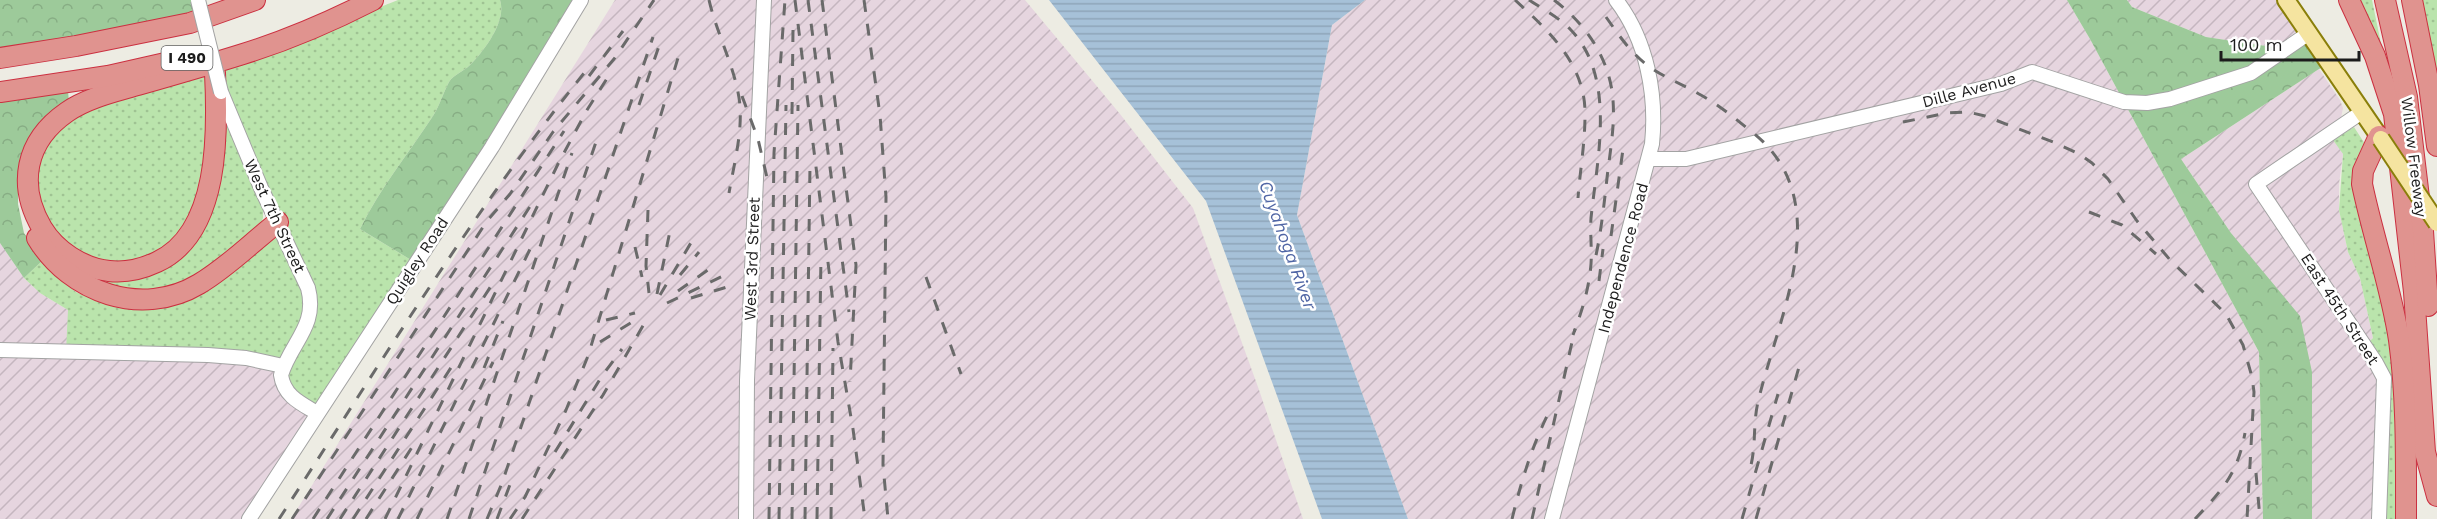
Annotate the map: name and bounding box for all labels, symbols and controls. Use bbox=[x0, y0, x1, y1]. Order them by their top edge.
scale bar bbox=[2221, 24, 2359, 62]
text: 100 m bbox=[2230, 34, 2283, 55]
road number: I 490 bbox=[162, 46, 213, 70]
street label: Dille Avenue bbox=[1920, 68, 2018, 112]
street label: Willow Freeway bbox=[2397, 96, 2431, 219]
street label: West 7th Street bbox=[240, 156, 310, 276]
water label: Cuyahoga River bbox=[1255, 178, 1321, 313]
street label: Independence Road bbox=[1594, 181, 1652, 335]
street label: West 3rd Street bbox=[740, 196, 764, 321]
street label: Quigley Road bbox=[382, 214, 452, 308]
street label: East 45th Street bbox=[2297, 250, 2383, 369]

